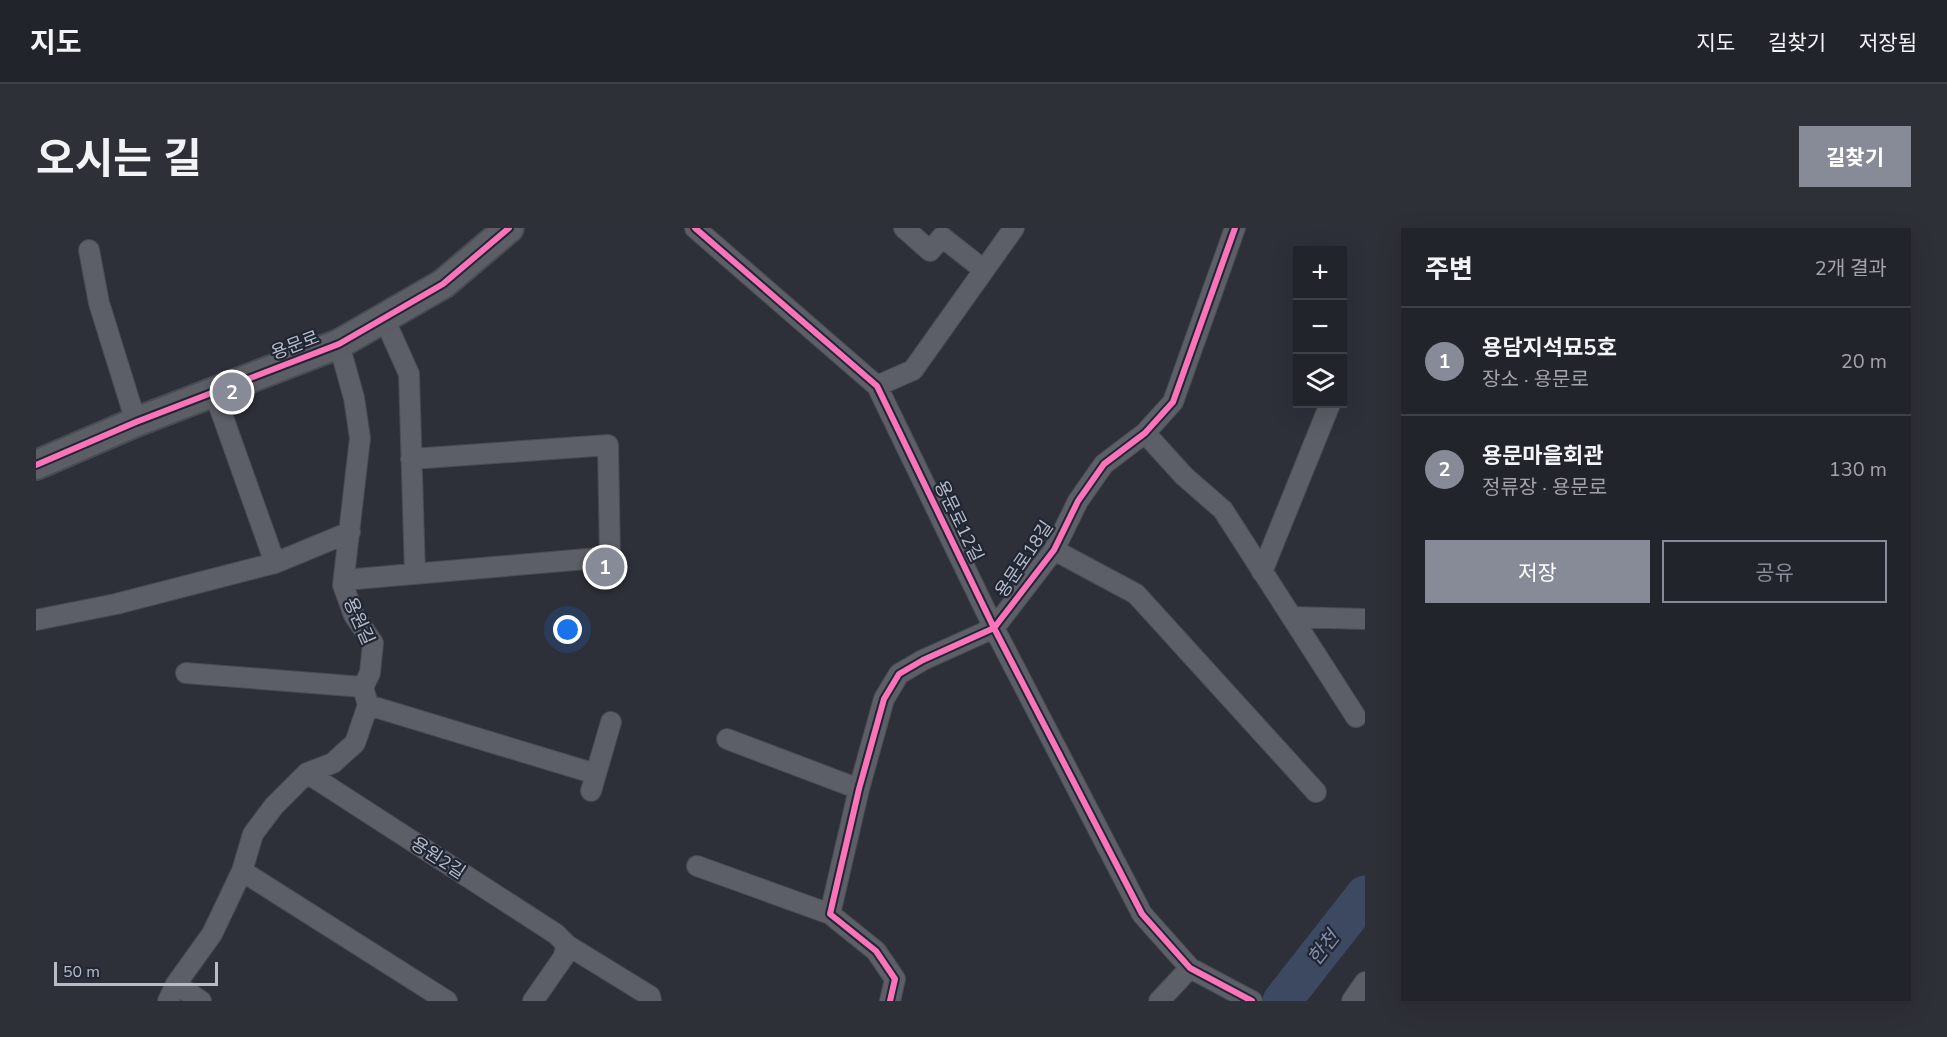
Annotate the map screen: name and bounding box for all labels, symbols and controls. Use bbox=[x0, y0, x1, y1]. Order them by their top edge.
text: 지도 bbox=[30, 24, 82, 62]
text: 지도 bbox=[1696, 29, 1735, 57]
text: 길찾기 bbox=[1768, 29, 1826, 57]
text: 저장됨 bbox=[1859, 29, 1917, 57]
button: 길찾기 bbox=[1799, 126, 1911, 187]
text: 오시는 길 bbox=[36, 131, 202, 188]
map controls bbox=[1293, 246, 1347, 408]
button: + bbox=[1293, 246, 1347, 300]
text: 주변 bbox=[1425, 252, 1473, 287]
text: 2개 결과 bbox=[1815, 255, 1887, 282]
button: − bbox=[1293, 300, 1347, 354]
street label: 용문로 bbox=[268, 325, 322, 365]
text: 용담지석묘5호 bbox=[1482, 333, 1617, 363]
text: 1 bbox=[1439, 348, 1451, 375]
text: 20 m bbox=[1841, 348, 1887, 375]
button: layers bbox=[1293, 354, 1347, 408]
text: 장소 · 용문로 bbox=[1482, 366, 1589, 393]
pin: 2 bbox=[212, 370, 252, 414]
text: 용문마을회관 bbox=[1482, 441, 1603, 471]
text: 2 bbox=[1439, 456, 1451, 483]
text: 130 m bbox=[1829, 456, 1887, 483]
text: 정류장 · 용문로 bbox=[1482, 474, 1607, 501]
street label: 용문로12길 bbox=[929, 476, 989, 566]
street label: 용문로18길 bbox=[989, 516, 1059, 602]
button: 저장 bbox=[1425, 540, 1650, 603]
button: 공유 bbox=[1662, 540, 1887, 603]
pin: 1 bbox=[586, 544, 624, 590]
street label: 용원길 bbox=[338, 593, 380, 649]
your location bbox=[553, 615, 582, 644]
street label: 용원2길 bbox=[406, 831, 470, 885]
water label: 한천 bbox=[1301, 923, 1347, 971]
scale bar bbox=[54, 959, 218, 986]
text: 50 m bbox=[63, 961, 100, 983]

